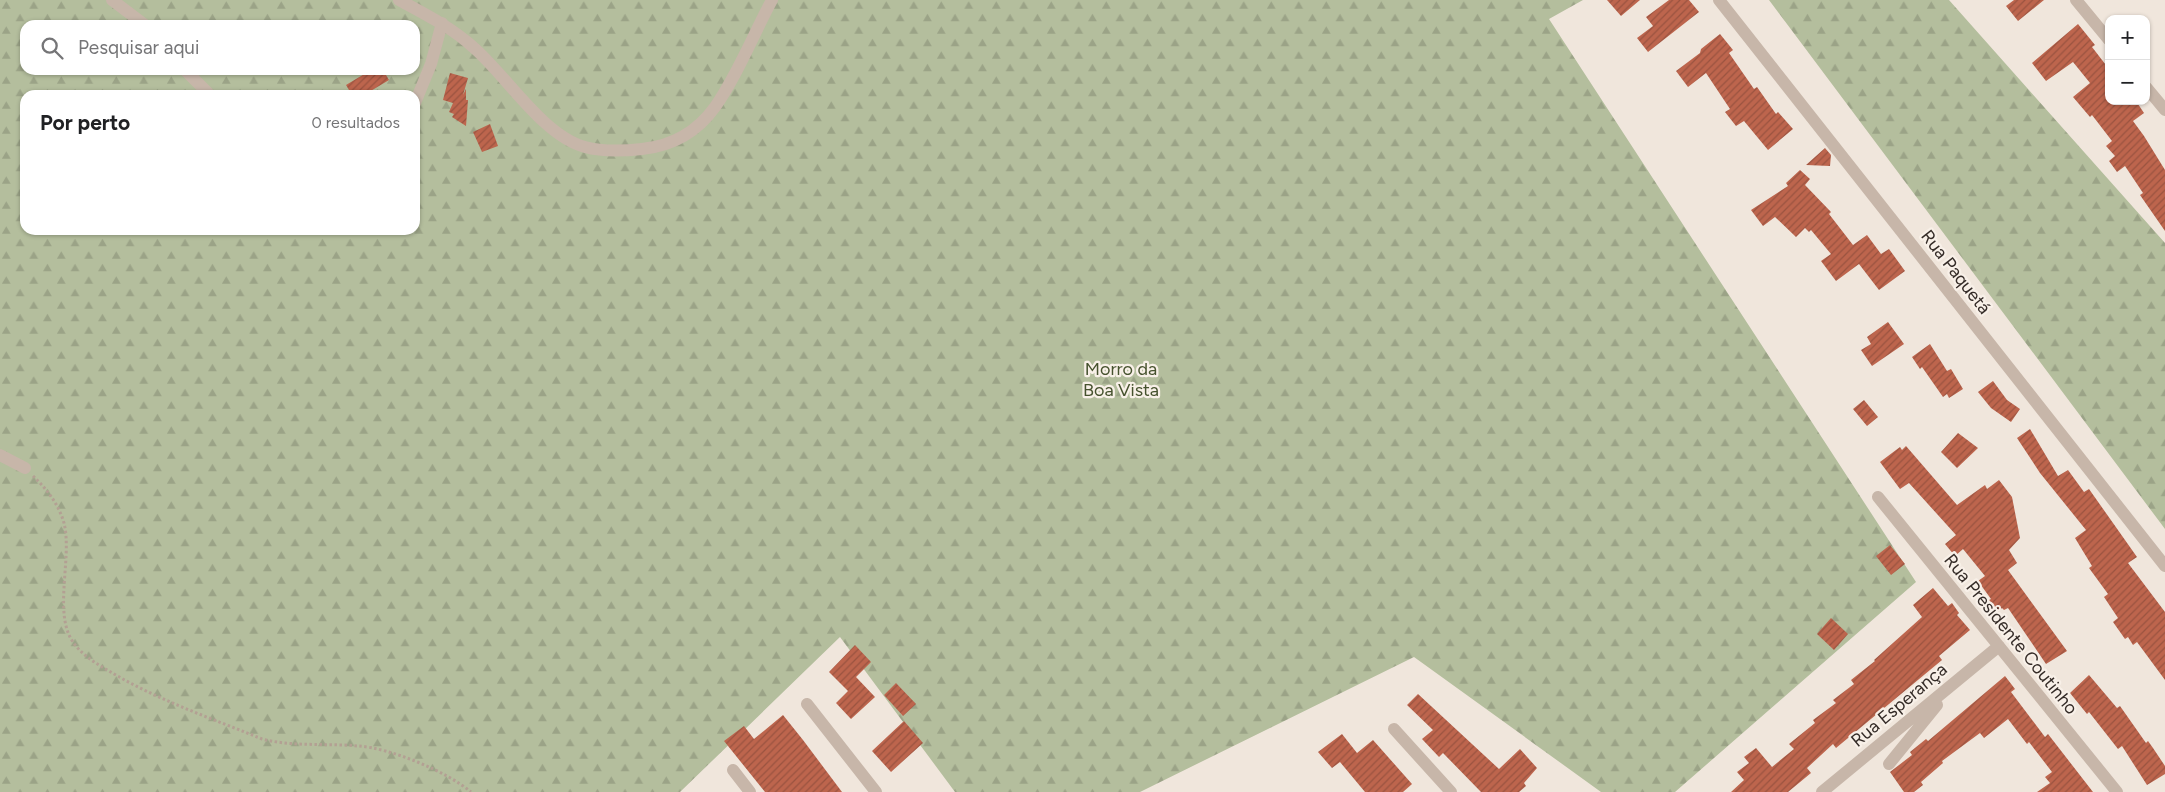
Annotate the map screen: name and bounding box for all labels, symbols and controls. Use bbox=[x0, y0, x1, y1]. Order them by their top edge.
map controls bbox=[2105, 15, 2150, 105]
button: + bbox=[2105, 15, 2150, 60]
search box bbox=[20, 20, 420, 75]
icon: search bbox=[38, 34, 66, 62]
text: Pesquisar aqui bbox=[78, 36, 199, 59]
button: − bbox=[2105, 60, 2150, 105]
text: Por perto bbox=[40, 110, 130, 135]
text: 0 resultados bbox=[311, 113, 400, 132]
street label: Rua Paquetá bbox=[1916, 226, 1996, 318]
park label: Morro da Boa Vista bbox=[1083, 358, 1159, 401]
street label: Rua Presidente Coutinho bbox=[1939, 549, 2083, 719]
street label: Rua Esperança bbox=[1846, 658, 1952, 752]

